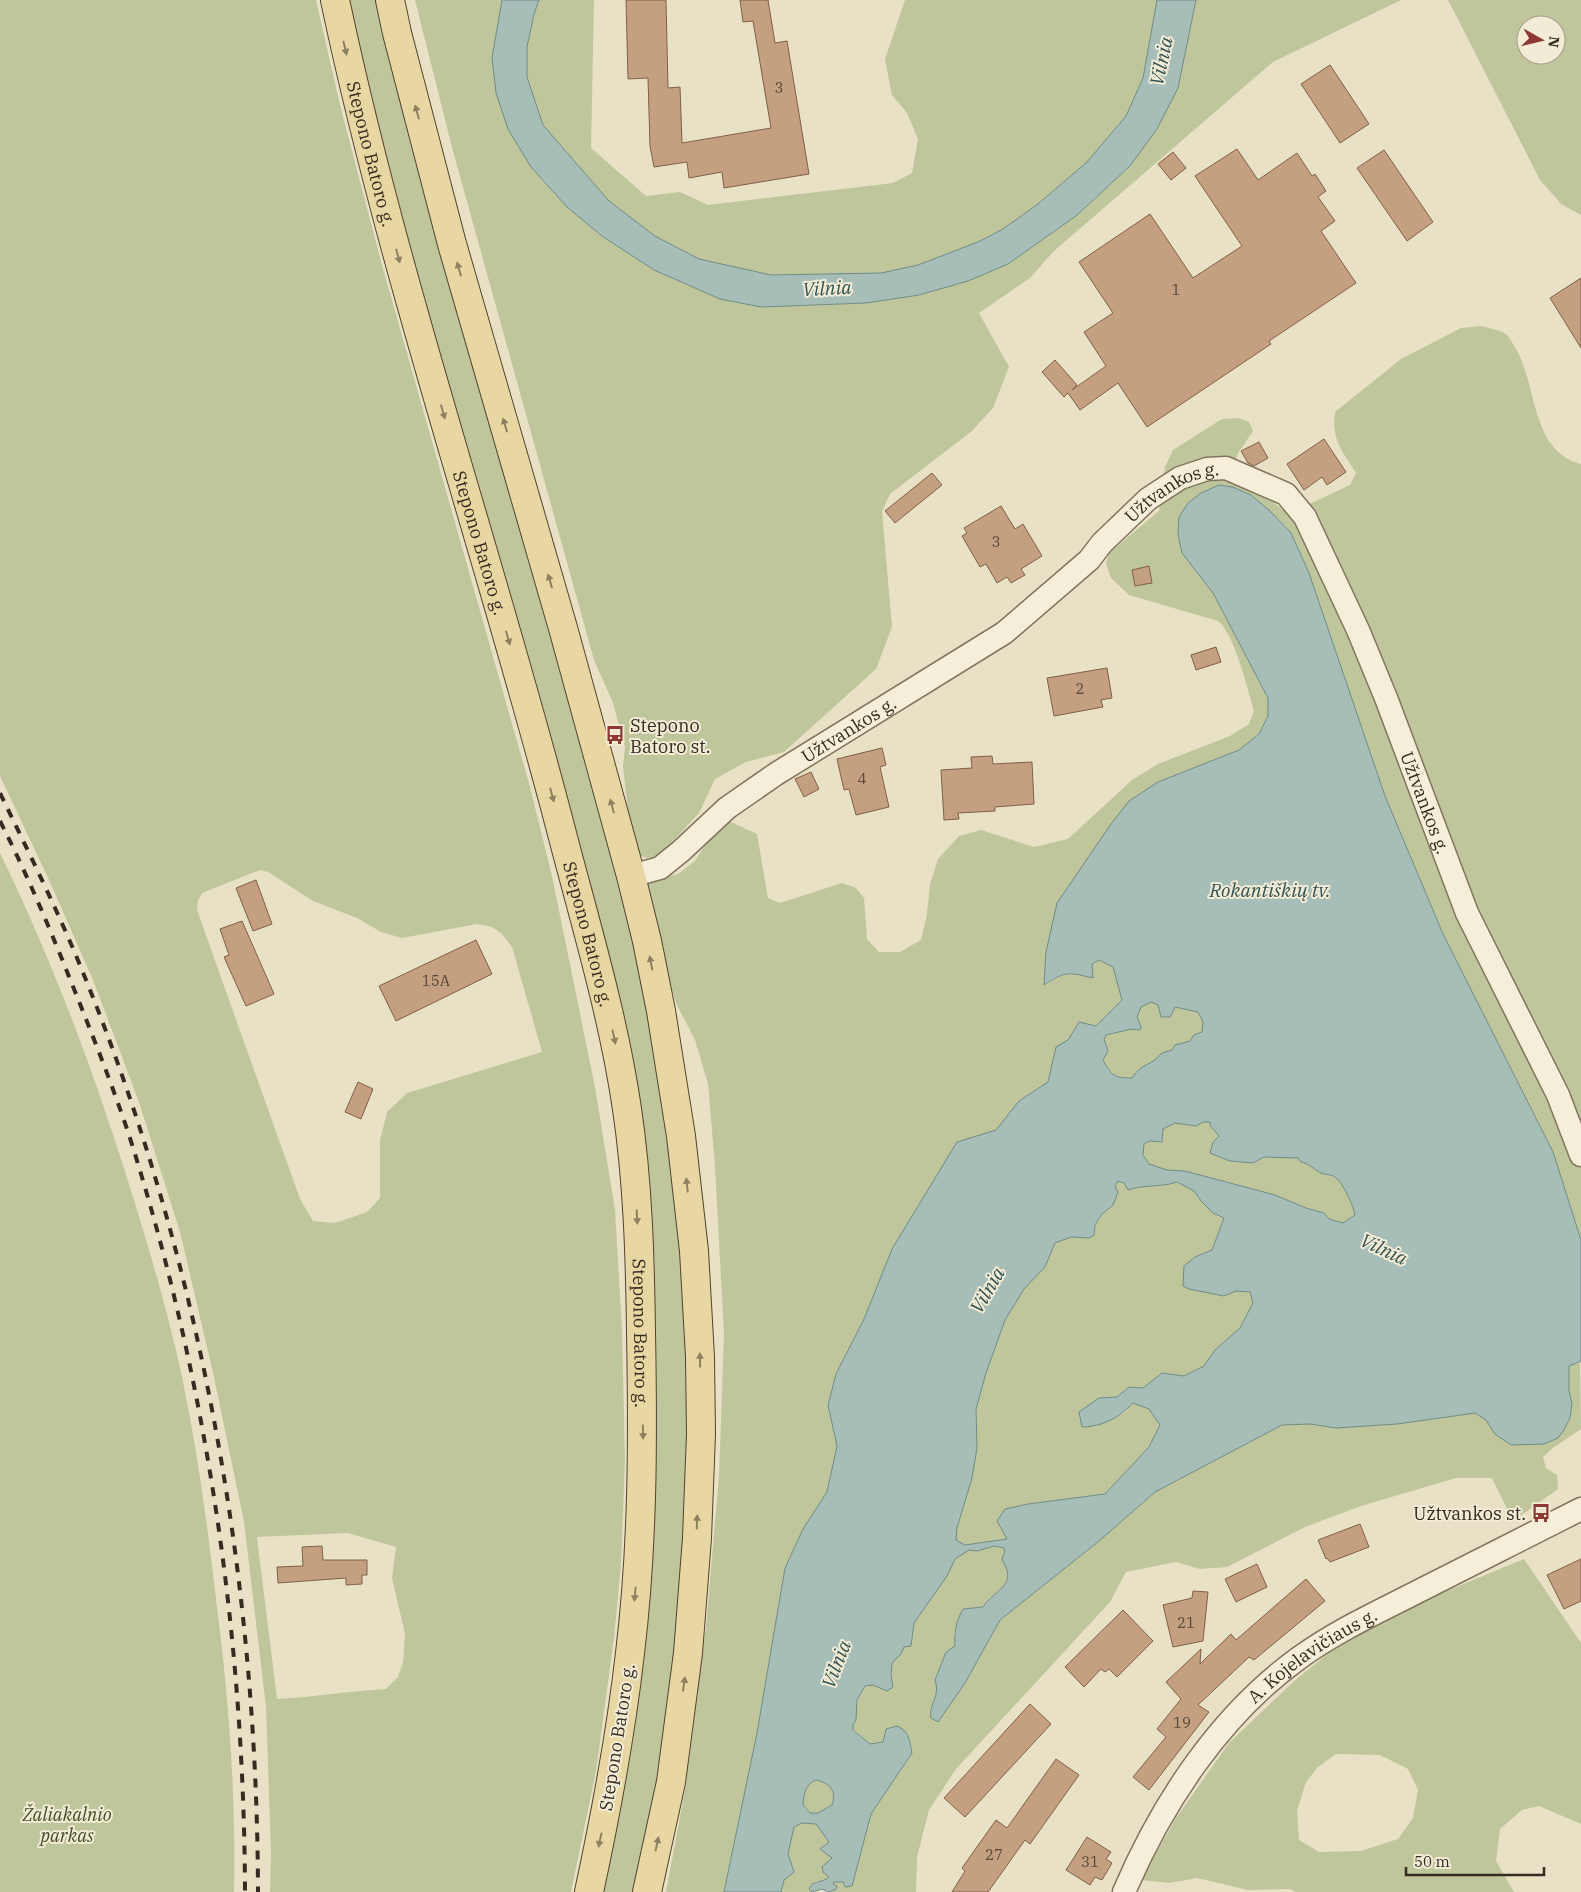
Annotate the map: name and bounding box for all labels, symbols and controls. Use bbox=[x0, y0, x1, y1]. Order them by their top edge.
north arrow bbox=[1516, 15, 1566, 65]
water label: Vilnia bbox=[1144, 34, 1178, 88]
text: N bbox=[1544, 35, 1564, 49]
one-way arrow bbox=[341, 40, 349, 55]
house number: 3 bbox=[774, 78, 784, 97]
street label: Stepono Batoro g. bbox=[342, 79, 401, 229]
one-way arrow bbox=[413, 105, 421, 120]
one-way arrow bbox=[395, 249, 403, 264]
one-way arrow bbox=[455, 262, 463, 277]
water label: Vilnia bbox=[802, 275, 853, 301]
house number: 1 bbox=[1171, 280, 1181, 299]
one-way arrow bbox=[440, 405, 448, 420]
one-way arrow bbox=[500, 418, 508, 433]
street label: Užtvankos g. bbox=[1119, 457, 1220, 527]
street label: Stepono Batoro g. bbox=[448, 468, 512, 618]
house number: 3 bbox=[991, 532, 1001, 551]
one-way arrow bbox=[545, 574, 553, 589]
one-way arrow bbox=[504, 630, 512, 645]
house number: 2 bbox=[1075, 679, 1085, 698]
street label: Užtvankos g. bbox=[797, 691, 900, 767]
place label: Stepono Batoro st. bbox=[630, 714, 711, 758]
bus stop icon: Stepono Batoro st. bbox=[604, 724, 626, 746]
street label: Užtvankos g. bbox=[1396, 748, 1455, 857]
house number: 4 bbox=[857, 769, 867, 788]
one-way arrow bbox=[548, 788, 556, 803]
one-way arrow bbox=[607, 798, 615, 813]
street label: Stepono Batoro g. bbox=[558, 859, 618, 1009]
water label: Rokantiškių tv. bbox=[1208, 878, 1331, 902]
one-way arrow bbox=[647, 956, 655, 971]
house number: 15A bbox=[422, 971, 451, 990]
one-way arrow bbox=[610, 1030, 618, 1045]
one-way arrow bbox=[683, 1177, 691, 1193]
one-way arrow bbox=[634, 1210, 642, 1226]
water label: Vilnia bbox=[1357, 1228, 1412, 1271]
street label: Stepono Batoro g. bbox=[628, 1258, 653, 1408]
water label: Vilnia bbox=[964, 1262, 1010, 1317]
one-way arrow bbox=[695, 1352, 703, 1368]
one-way arrow bbox=[639, 1424, 647, 1440]
place label: Užtvankos st. bbox=[1413, 1502, 1526, 1525]
bus stop icon: Užtvankos st. bbox=[1530, 1502, 1552, 1524]
one-way arrow bbox=[694, 1514, 702, 1530]
one-way arrow bbox=[631, 1587, 639, 1603]
street label: A. Kojelavičiaus g. bbox=[1242, 1603, 1381, 1708]
house number: 21 bbox=[1177, 1613, 1195, 1632]
water label: Vilnia bbox=[816, 1636, 856, 1691]
street label: Stepono Batoro g. bbox=[594, 1662, 640, 1812]
one-way arrow bbox=[680, 1676, 688, 1692]
house number: 19 bbox=[1173, 1713, 1191, 1732]
park label: Žaliakalnio parkas bbox=[21, 1803, 112, 1847]
one-way arrow bbox=[596, 1833, 604, 1848]
one-way arrow bbox=[654, 1836, 662, 1852]
scale bar bbox=[1406, 1844, 1544, 1876]
house number: 27 bbox=[985, 1845, 1003, 1864]
house number: 31 bbox=[1081, 1852, 1099, 1871]
text: 50 m bbox=[1414, 1852, 1450, 1871]

